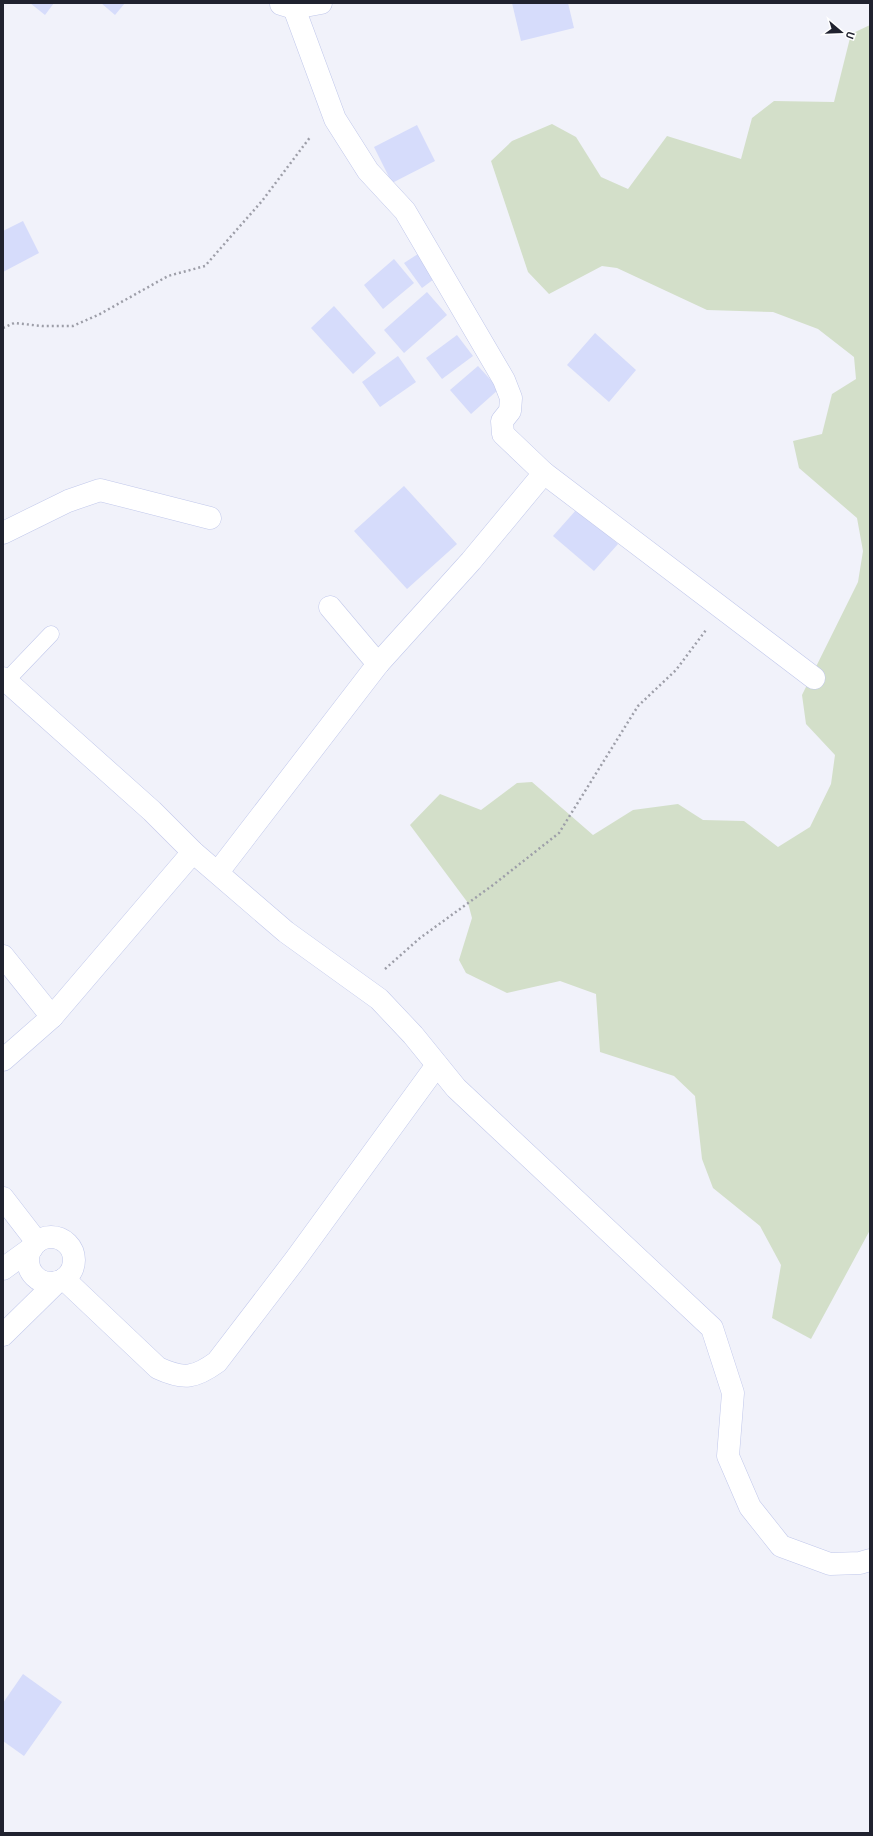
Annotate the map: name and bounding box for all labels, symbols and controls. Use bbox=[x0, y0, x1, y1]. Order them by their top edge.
north arrow bbox=[821, 12, 861, 52]
text: U bbox=[843, 30, 858, 41]

